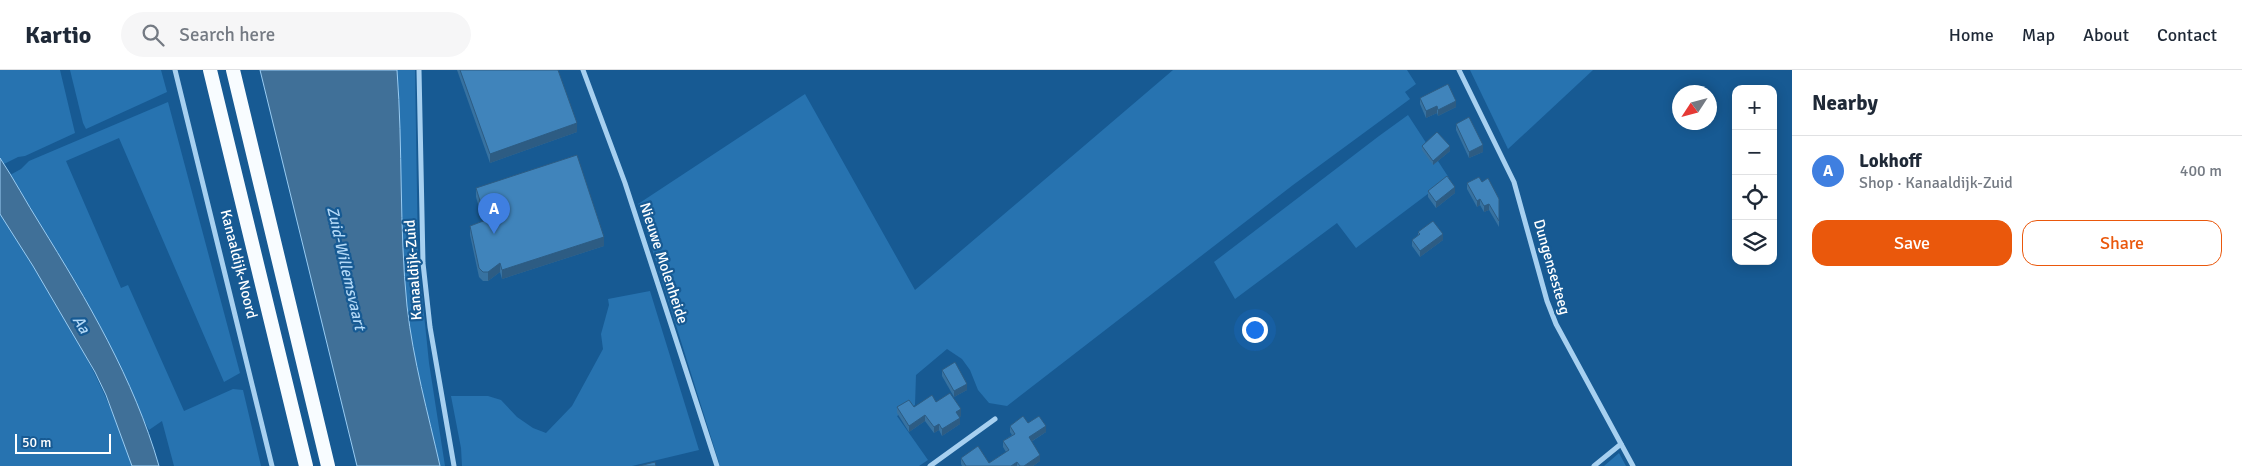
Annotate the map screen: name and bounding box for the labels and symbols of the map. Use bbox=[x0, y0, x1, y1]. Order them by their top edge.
north arrow bbox=[1672, 85, 1717, 130]
pin: A bbox=[478, 193, 510, 234]
street label: Nieuwe Molenheide bbox=[636, 200, 692, 326]
water label: Zuid-Willemsvaart bbox=[322, 205, 370, 334]
street label: Kanaaldijk-Noord bbox=[217, 208, 261, 321]
street label: Dungensesteeg bbox=[1530, 217, 1574, 317]
street label: Kanaaldijk-Zuid bbox=[401, 219, 425, 321]
water label: Aa bbox=[68, 312, 95, 338]
your location bbox=[1242, 317, 1268, 343]
scale bar bbox=[15, 431, 111, 454]

